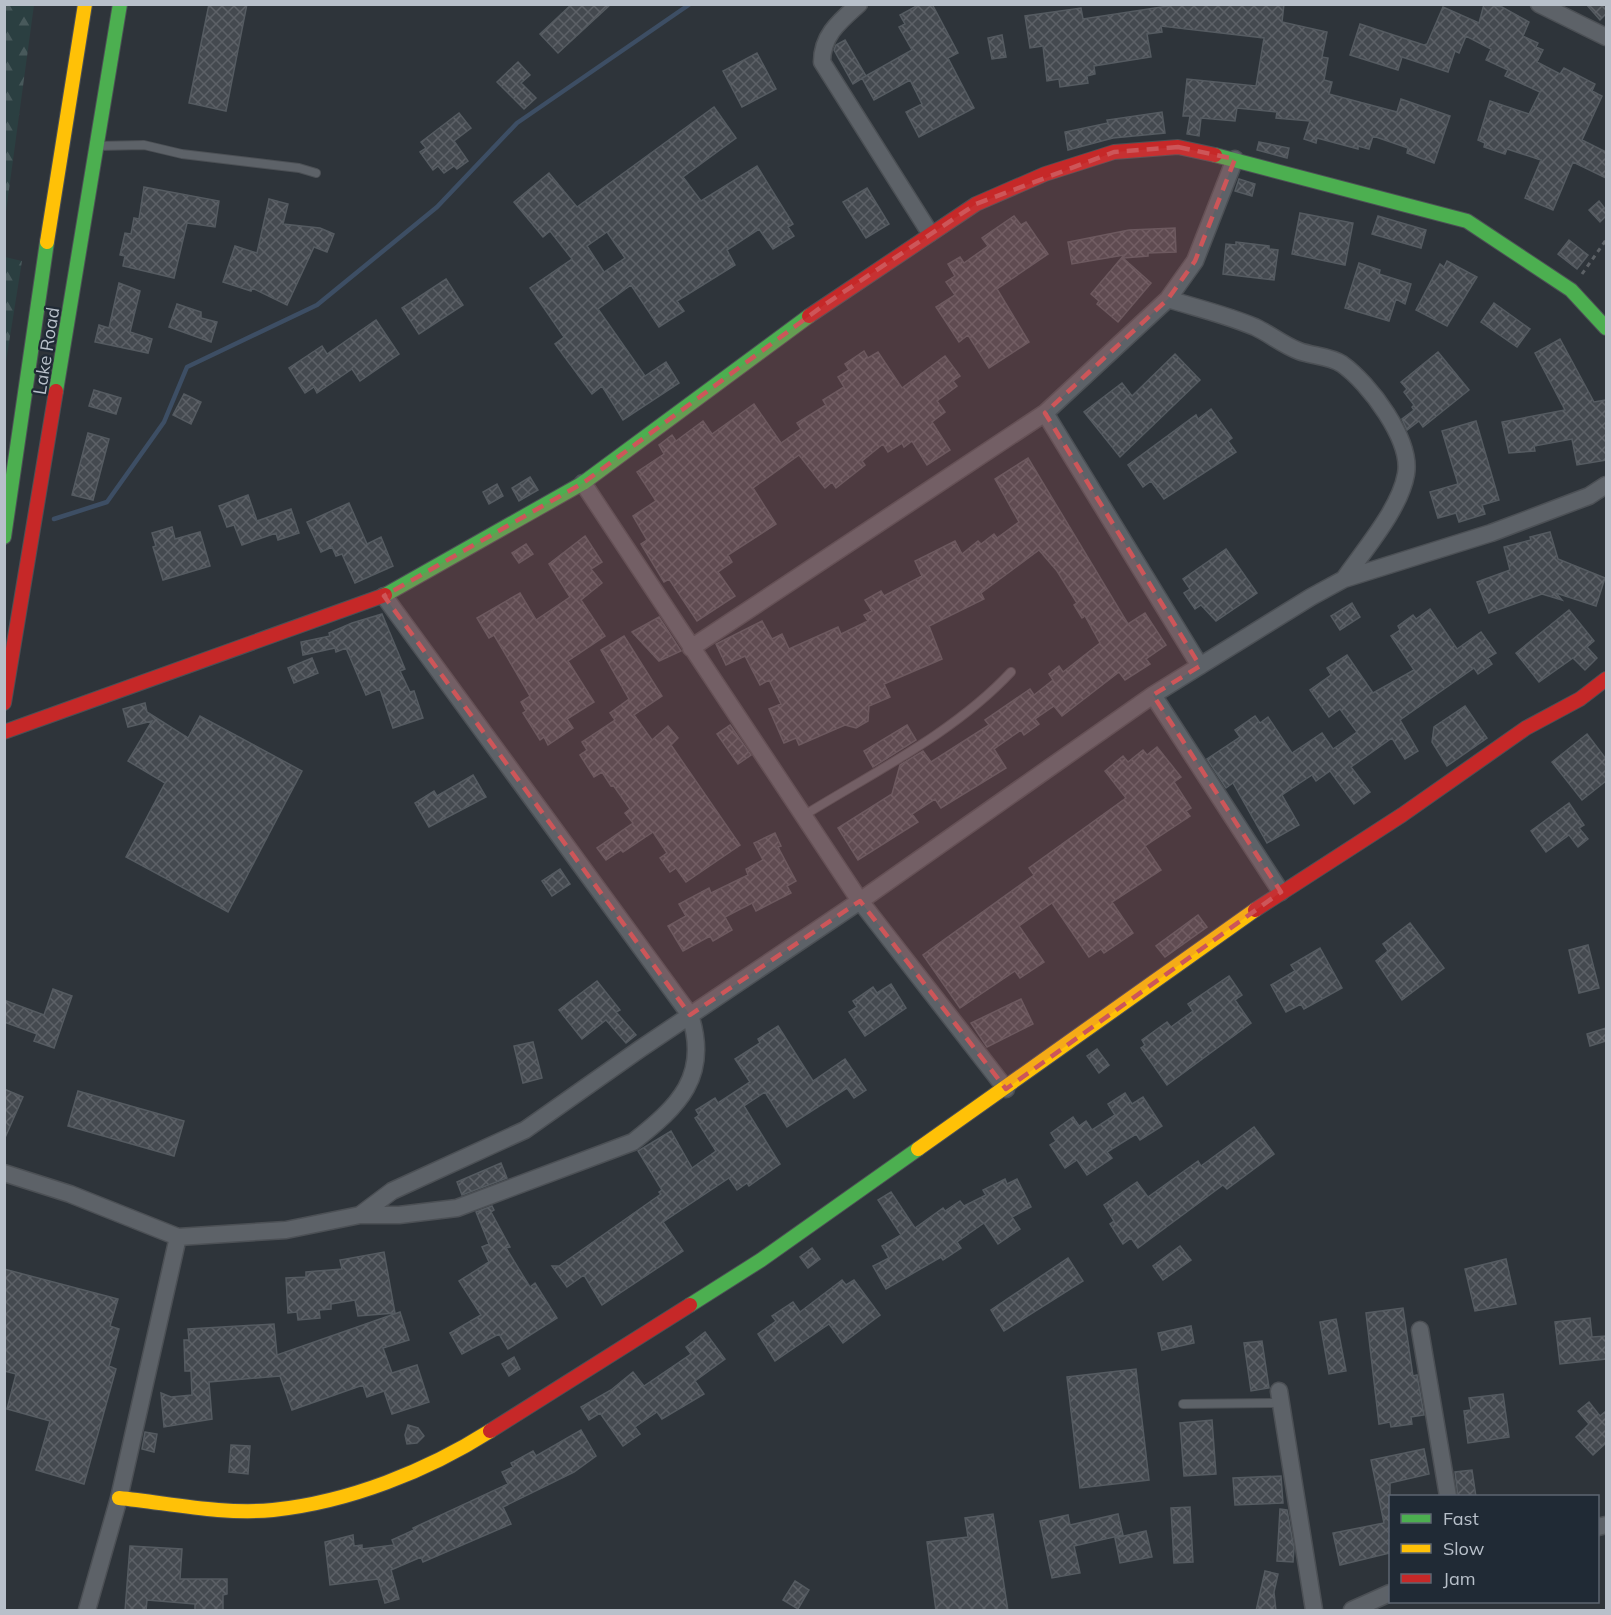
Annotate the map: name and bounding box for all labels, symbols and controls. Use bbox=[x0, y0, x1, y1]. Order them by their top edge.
street label: Lake Road bbox=[28, 306, 64, 396]
legend bbox=[1389, 1495, 1599, 1603]
text: Fast bbox=[1443, 1507, 1479, 1530]
text: Slow bbox=[1443, 1537, 1485, 1560]
text: Jam bbox=[1443, 1567, 1476, 1590]

